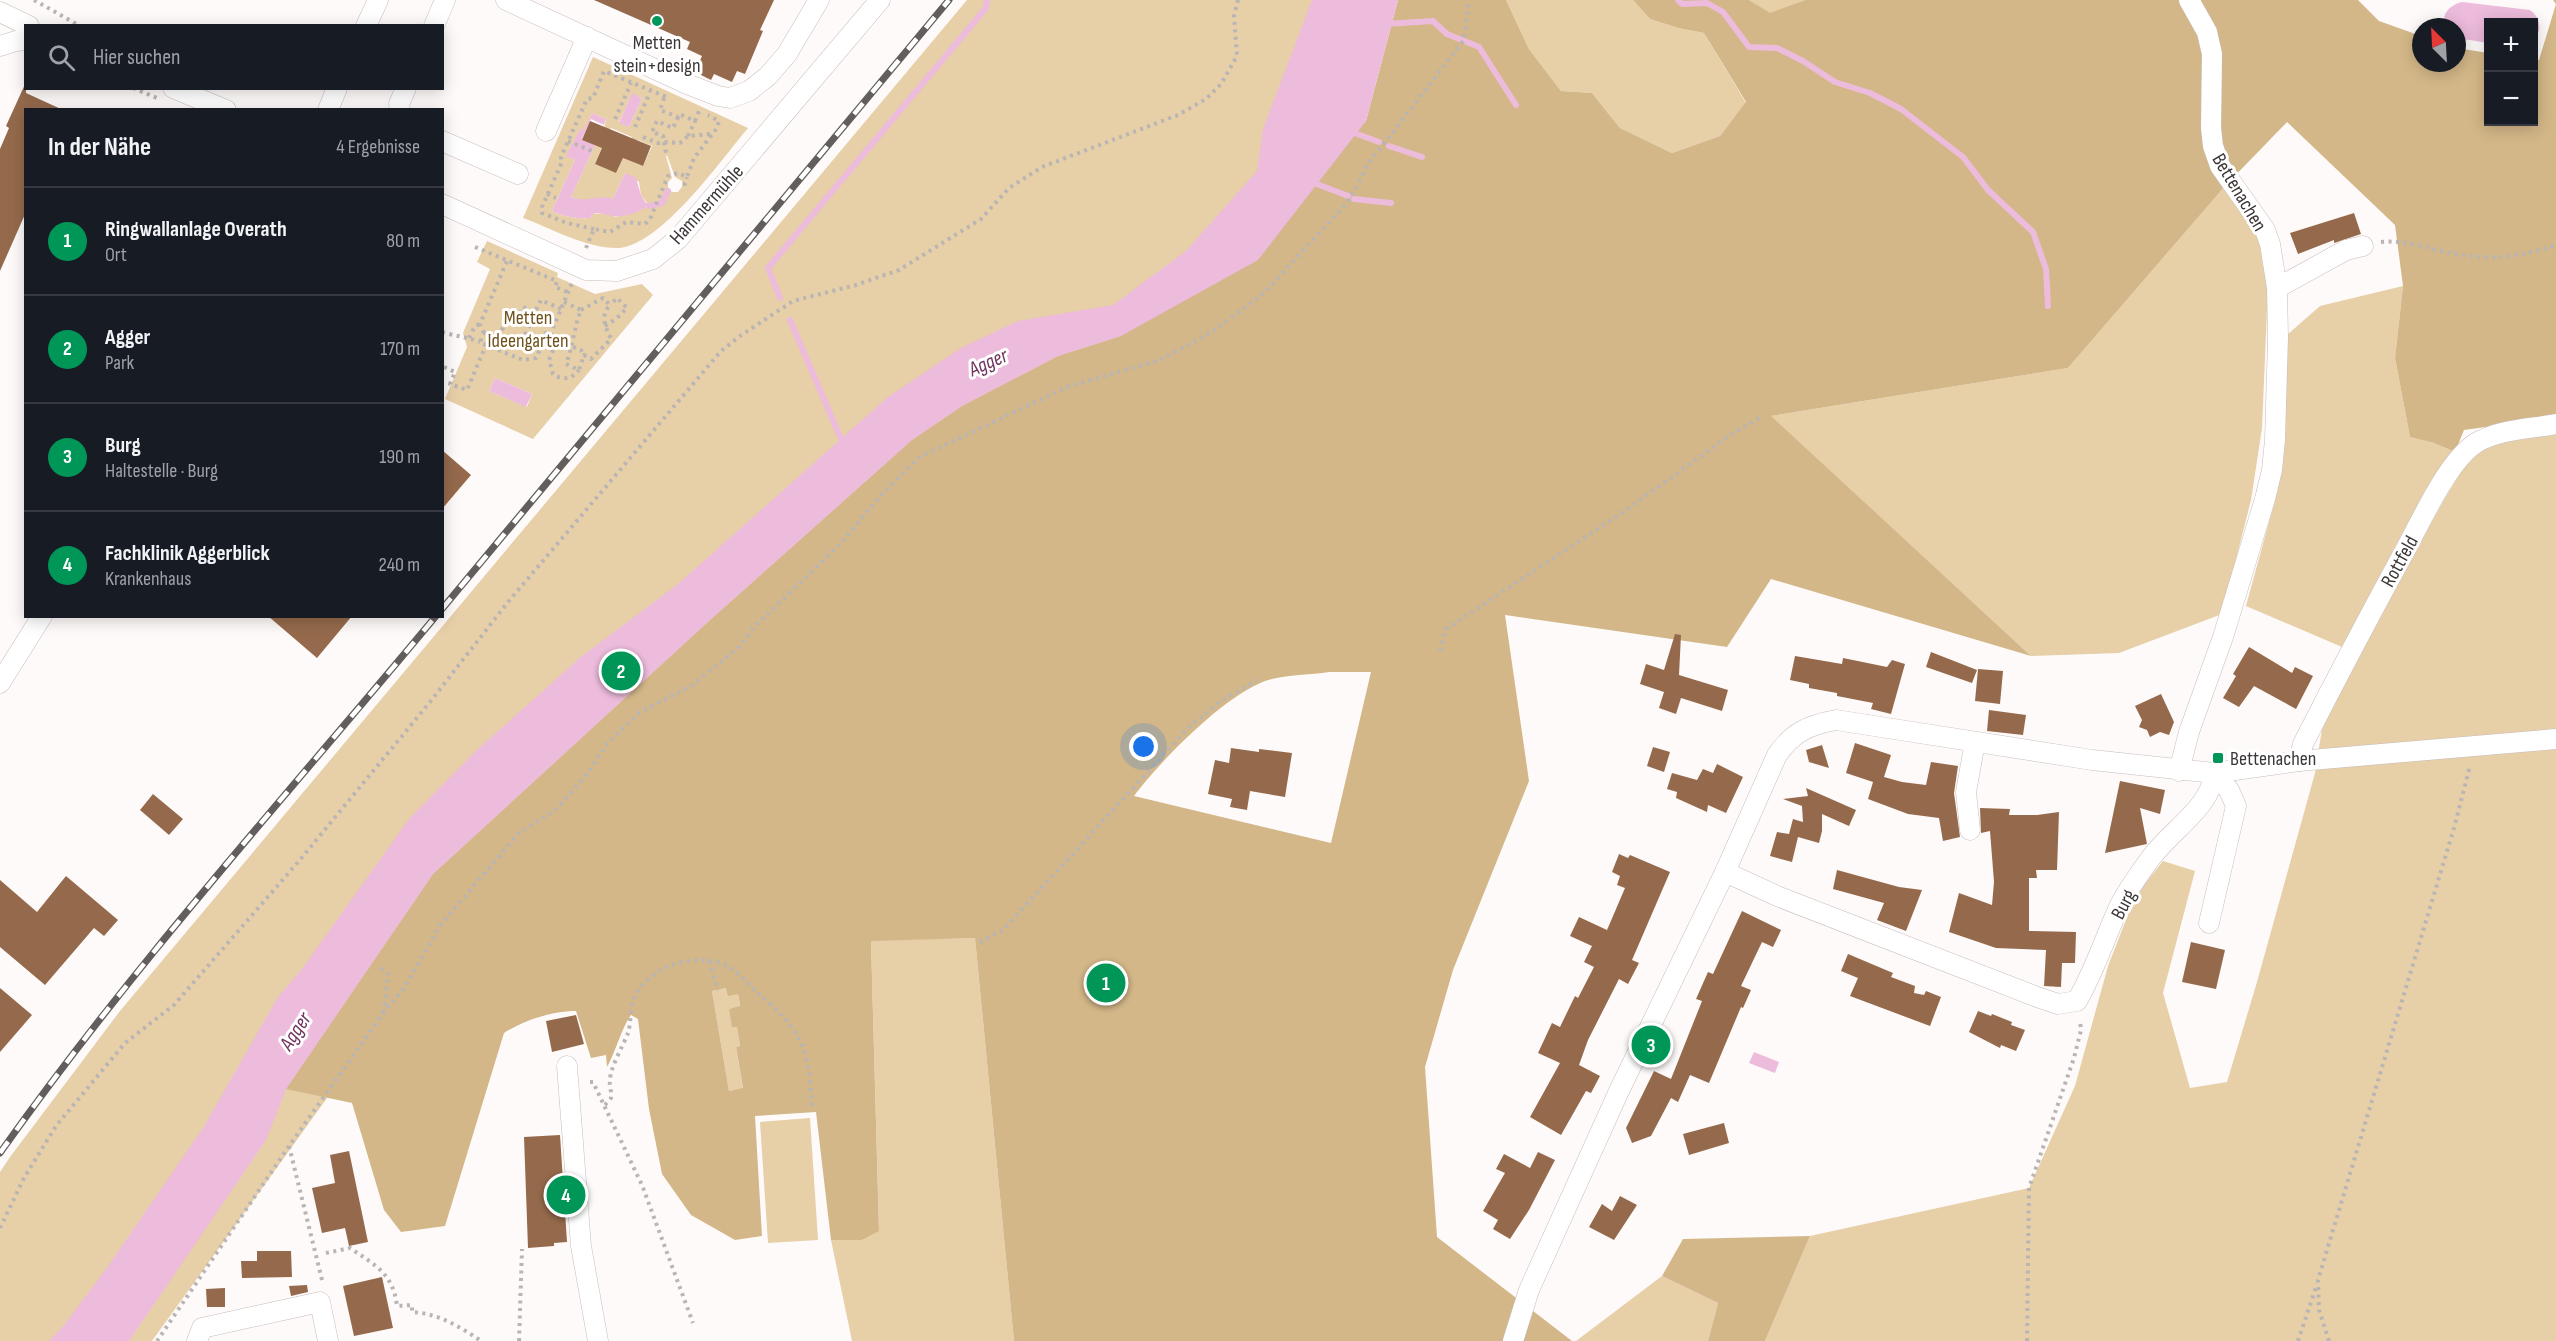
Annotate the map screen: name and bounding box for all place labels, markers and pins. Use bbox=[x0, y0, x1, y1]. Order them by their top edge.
marker: Metten stein+design bbox=[650, 14, 664, 28]
place label: Metten stein+design bbox=[613, 31, 701, 78]
pin: 2 bbox=[602, 648, 640, 694]
place label: Bettenachen bbox=[2230, 747, 2316, 771]
marker: Bettenachen bbox=[2211, 751, 2225, 765]
pin: 1 bbox=[1086, 960, 1126, 1006]
pin: 3 bbox=[1632, 1022, 1670, 1068]
pin: 4 bbox=[546, 1172, 586, 1218]

